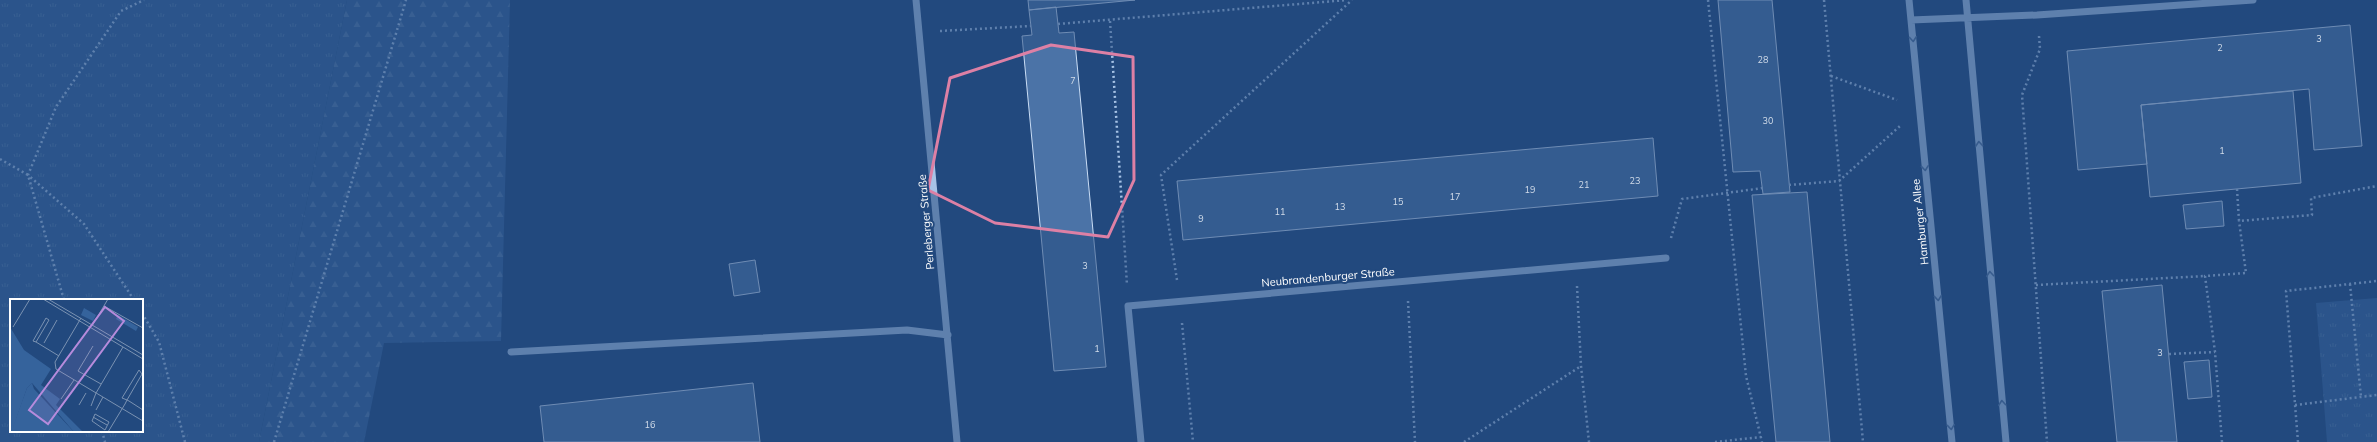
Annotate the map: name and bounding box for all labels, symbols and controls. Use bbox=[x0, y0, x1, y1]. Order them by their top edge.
house number: 3 bbox=[2316, 33, 2322, 44]
one-way arrow bbox=[1908, 36, 1917, 42]
house number: 2 bbox=[2217, 42, 2223, 53]
house number: 28 bbox=[1758, 54, 1768, 65]
house number: 7 bbox=[1070, 75, 1076, 86]
house number: 30 bbox=[1763, 115, 1773, 126]
one-way arrow bbox=[1974, 141, 1983, 147]
house number: 1 bbox=[2219, 145, 2225, 156]
one-way arrow bbox=[1921, 165, 1930, 171]
street label: Perleberger Straße bbox=[915, 174, 937, 270]
house number: 23 bbox=[1630, 175, 1640, 186]
street label: Hamburger Allee bbox=[1909, 178, 1931, 266]
house number: 21 bbox=[1579, 179, 1589, 190]
house number: 19 bbox=[1525, 184, 1535, 195]
house number: 17 bbox=[1450, 191, 1460, 202]
house number: 15 bbox=[1393, 196, 1404, 207]
house number: 13 bbox=[1335, 201, 1345, 212]
house number: 11 bbox=[1275, 206, 1285, 217]
house number: 9 bbox=[1198, 213, 1204, 224]
house number: 3 bbox=[1082, 260, 1088, 271]
street label: Neubrandenburger Straße bbox=[1261, 264, 1395, 290]
one-way arrow bbox=[1986, 271, 1995, 277]
one-way arrow bbox=[1934, 295, 1943, 301]
inset map bbox=[10, 299, 143, 432]
house number: 1 bbox=[1094, 343, 1100, 354]
house number: 3 bbox=[2157, 347, 2163, 358]
one-way arrow bbox=[1998, 400, 2007, 406]
house number: 16 bbox=[645, 419, 655, 430]
one-way arrow bbox=[1946, 424, 1955, 430]

